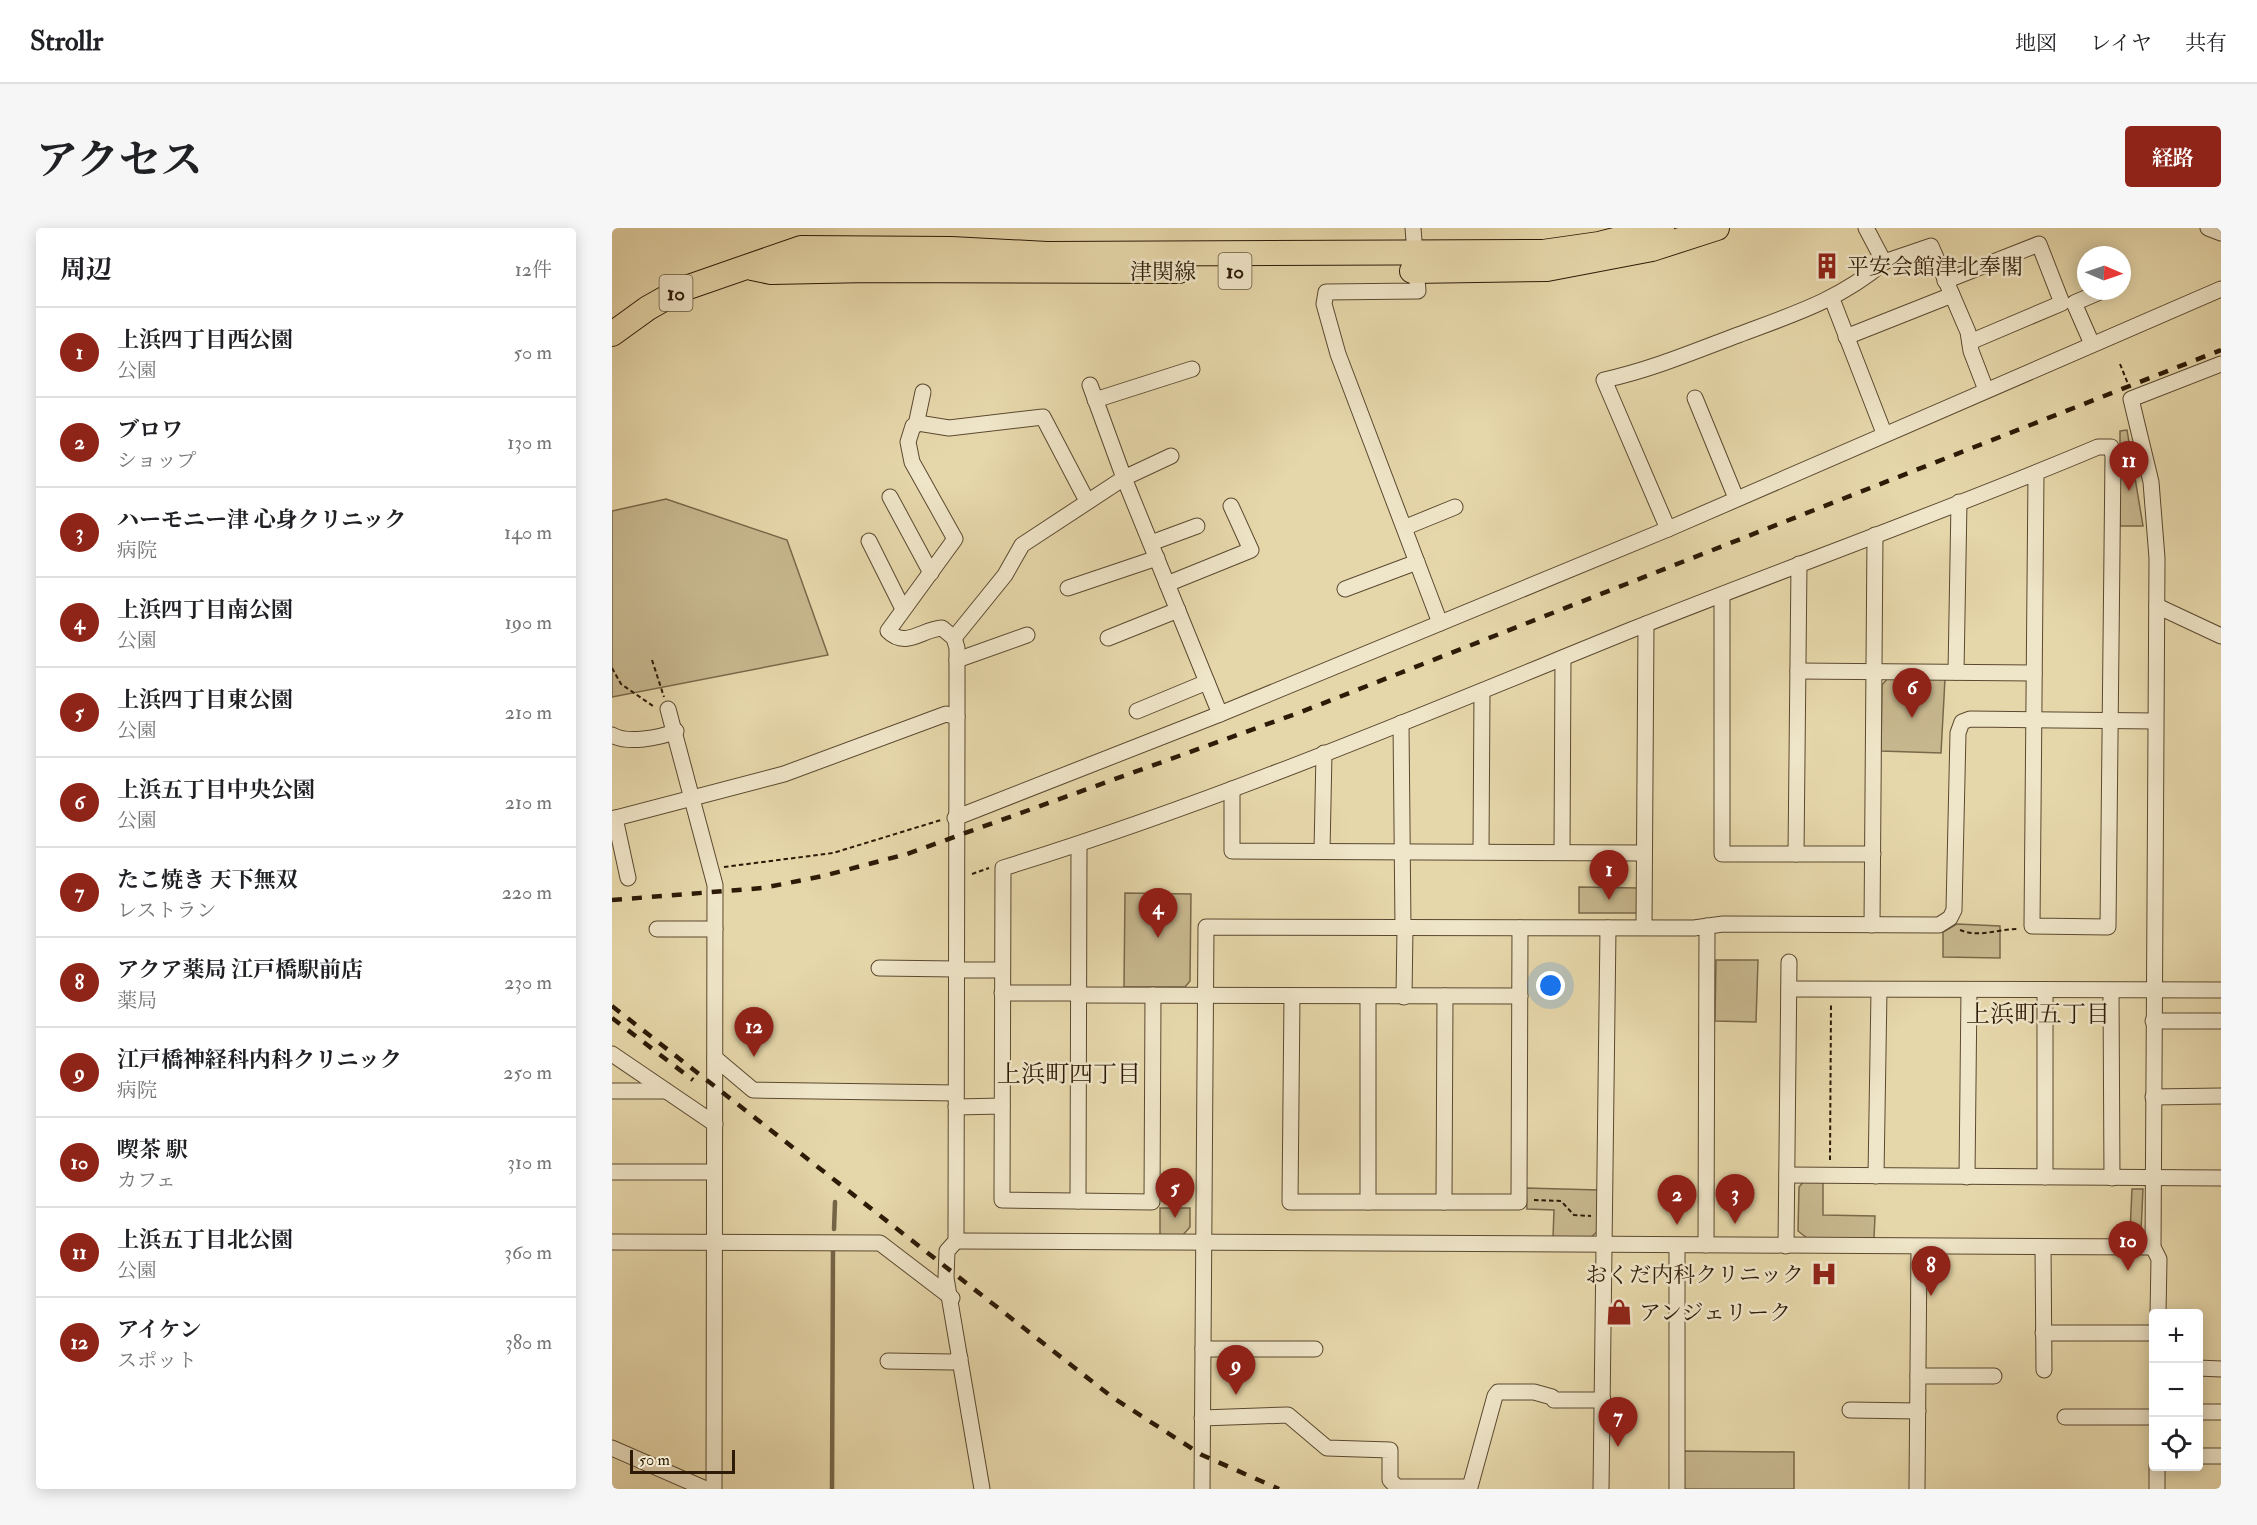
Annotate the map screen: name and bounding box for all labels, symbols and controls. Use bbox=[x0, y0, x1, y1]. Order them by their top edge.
text: Strollr bbox=[30, 24, 103, 59]
text: 地図 bbox=[2015, 30, 2057, 57]
text: レイヤ bbox=[2090, 30, 2152, 57]
text: 共有 bbox=[2185, 30, 2227, 57]
button: 経路 bbox=[2125, 126, 2221, 187]
text: アクセス bbox=[36, 135, 203, 187]
north arrow bbox=[2077, 246, 2131, 300]
building icon: 平安会館津北奉閣 bbox=[1812, 251, 1842, 281]
road number: 10 bbox=[1218, 253, 1252, 289]
place label: 平安会館津北奉閣 bbox=[1847, 253, 2023, 281]
text: 周辺 bbox=[60, 254, 112, 286]
text: 12件 bbox=[515, 257, 552, 282]
street label: 津関線 bbox=[1130, 258, 1196, 286]
road number: 10 bbox=[660, 275, 692, 311]
text: 上浜四丁目西公園 bbox=[117, 326, 293, 354]
text: 1 bbox=[76, 340, 83, 365]
text: 50 m bbox=[513, 340, 552, 365]
text: 公園 bbox=[117, 358, 157, 383]
text: ブロワ bbox=[117, 416, 183, 444]
text: 2 bbox=[74, 430, 85, 455]
text: 130 m bbox=[507, 430, 552, 455]
pin: 11 bbox=[2110, 442, 2149, 491]
text: ショップ bbox=[117, 448, 197, 473]
text: ハーモニー津 心身クリニック bbox=[117, 506, 406, 534]
text: 3 bbox=[76, 520, 83, 545]
text: 140 m bbox=[504, 520, 552, 545]
text: 病院 bbox=[117, 538, 157, 563]
text: 上浜四丁目南公園 bbox=[117, 596, 293, 624]
text: 4 bbox=[74, 610, 85, 635]
text: 190 m bbox=[505, 610, 552, 635]
text: 公園 bbox=[117, 628, 157, 653]
pin: 6 bbox=[1892, 668, 1932, 718]
text: 上浜四丁目東公園 bbox=[117, 686, 293, 714]
text: 5 bbox=[75, 700, 84, 725]
text: 210 m bbox=[505, 700, 552, 725]
text: 公園 bbox=[117, 718, 157, 743]
text: 上浜五丁目中央公園 bbox=[117, 776, 315, 804]
text: 6 bbox=[74, 790, 85, 815]
text: 210 m bbox=[505, 790, 552, 815]
text: 公園 bbox=[117, 808, 157, 833]
pin: 1 bbox=[1590, 850, 1628, 900]
text: たこ焼き 天下無双 bbox=[117, 866, 298, 894]
text: 7 bbox=[75, 880, 84, 905]
text: 220 m bbox=[502, 880, 552, 905]
pin: 4 bbox=[1138, 888, 1178, 938]
text: レストラン bbox=[117, 898, 216, 923]
text: アクア薬局 江戸橋駅前店 bbox=[117, 956, 363, 984]
text: 8 bbox=[75, 970, 84, 995]
text: 230 m bbox=[504, 970, 552, 995]
your location bbox=[1536, 971, 1565, 1000]
text: 薬局 bbox=[117, 988, 157, 1013]
district label: 上浜町五丁目 bbox=[1966, 999, 2110, 1030]
pin: 12 bbox=[734, 1008, 774, 1057]
text: 江戸橋神経科内科クリニック bbox=[117, 1046, 402, 1074]
district label: 上浜町四丁目 bbox=[997, 1059, 1141, 1090]
text: 9 bbox=[74, 1060, 85, 1085]
text: 250 m bbox=[503, 1060, 552, 1085]
text: 病院 bbox=[117, 1078, 157, 1103]
text: 喫茶 駅 bbox=[117, 1136, 188, 1164]
text: 10 bbox=[71, 1150, 88, 1175]
text: 310 m bbox=[507, 1150, 552, 1175]
text: カフェ bbox=[117, 1168, 176, 1193]
pin: 5 bbox=[1156, 1168, 1194, 1218]
pin: 3 bbox=[1716, 1174, 1754, 1224]
pin: 2 bbox=[1658, 1176, 1696, 1225]
pin: 10 bbox=[2108, 1222, 2148, 1271]
text: 上浜五丁目北公園 bbox=[117, 1226, 293, 1254]
text: 11 bbox=[72, 1240, 87, 1265]
text: 360 m bbox=[504, 1240, 552, 1265]
pin: 8 bbox=[1912, 1246, 1950, 1296]
text: 公園 bbox=[117, 1258, 157, 1283]
hospital icon: おくだ内科クリニック bbox=[1809, 1259, 1839, 1289]
place label: おくだ内科クリニック bbox=[1585, 1261, 1804, 1289]
shop icon: アンジェリーク bbox=[1604, 1297, 1634, 1327]
place label: アンジェリーク bbox=[1639, 1299, 1791, 1327]
map controls bbox=[2149, 1309, 2203, 1471]
button: + bbox=[2149, 1309, 2203, 1363]
text: アイケン bbox=[117, 1316, 201, 1344]
text: 12 bbox=[71, 1330, 88, 1355]
text: 380 m bbox=[505, 1330, 552, 1355]
pin: 9 bbox=[1216, 1346, 1256, 1395]
text: スポット bbox=[117, 1348, 197, 1373]
button: − bbox=[2149, 1363, 2203, 1417]
pin: 7 bbox=[1598, 1398, 1638, 1447]
button: locate bbox=[2149, 1417, 2203, 1471]
scale bar bbox=[630, 1447, 735, 1474]
text: 50 m bbox=[639, 1450, 670, 1470]

